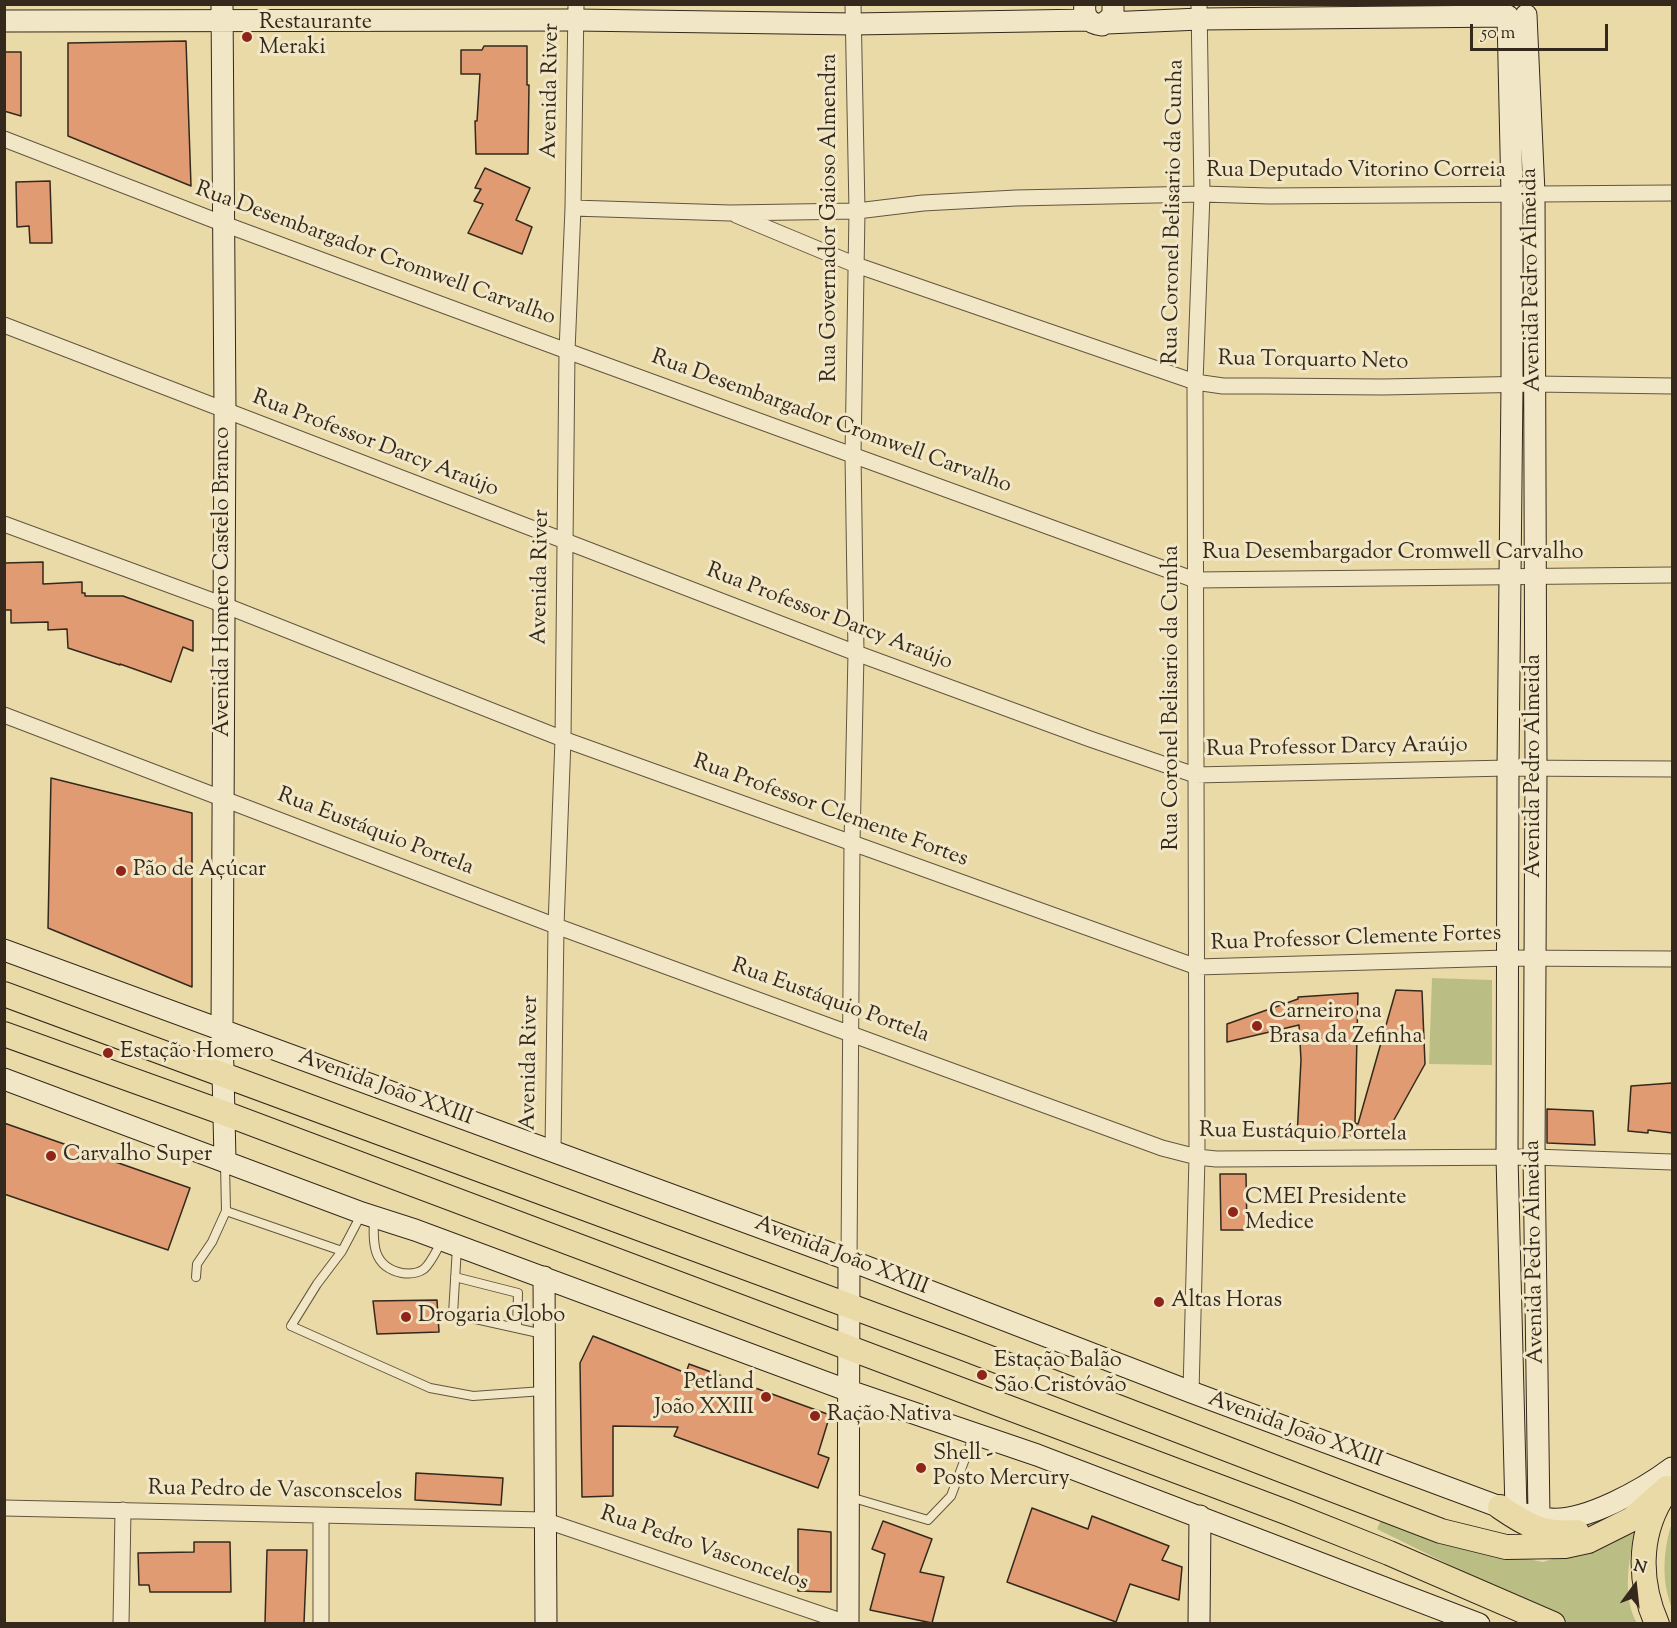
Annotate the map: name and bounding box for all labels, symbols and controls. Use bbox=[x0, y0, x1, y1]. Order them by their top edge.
place label: Restaurante Meraki bbox=[259, 11, 372, 62]
scale bar bbox=[1473, 12, 1611, 50]
text: 50 m bbox=[1481, 21, 1515, 47]
street label: Avenida River bbox=[538, 23, 566, 159]
marker: Restaurante Meraki bbox=[240, 30, 254, 44]
street label: Rua Governador Gaioso Almendra bbox=[818, 54, 844, 382]
street label: Rua Coronel Belisario da Cunha bbox=[1159, 59, 1191, 365]
street label: Rua Deputado Vitorino Correia bbox=[1206, 159, 1506, 185]
street label: Avenida Pedro Almeida bbox=[1518, 168, 1548, 392]
street label: Rua Desembargador Cromwell Carvalho bbox=[191, 177, 559, 333]
street label: Rua Desembargador Cromwell Carvalho bbox=[647, 345, 1015, 501]
street label: Rua Torquarto Neto bbox=[1218, 347, 1408, 377]
street label: Rua Professor Darcy Araújo bbox=[248, 386, 502, 504]
street label: Avenida Homero Castelo Branco bbox=[211, 427, 237, 737]
street label: Avenida River bbox=[528, 509, 556, 645]
street label: Rua Desembargador Cromwell Carvalho bbox=[1202, 541, 1584, 567]
street label: Rua Coronel Belisario da Cunha bbox=[1160, 545, 1186, 851]
street label: Rua Professor Darcy Araújo bbox=[702, 559, 956, 677]
street label: Avenida Pedro Almeida bbox=[1522, 654, 1548, 878]
street label: Rua Professor Darcy Araújo bbox=[1206, 734, 1468, 764]
street label: Rua Professor Clemente Fortes bbox=[689, 750, 971, 874]
street label: Rua Eustáquio Portela bbox=[273, 783, 477, 883]
place label: Pão de Açúcar bbox=[133, 858, 266, 884]
marker: Pão de Açúcar bbox=[114, 864, 128, 878]
street label: Rua Professor Clemente Fortes bbox=[1210, 922, 1502, 958]
street label: Rua Eustáquio Portela bbox=[728, 954, 932, 1050]
street label: Avenida River bbox=[517, 995, 545, 1131]
place label: Carneiro na Brasa da Zefinha bbox=[1269, 1000, 1423, 1052]
marker: Carneiro na Brasa da Zefinha bbox=[1250, 1019, 1264, 1033]
place label: Estação Homero bbox=[120, 1040, 274, 1066]
street label: Avenida João XXIII bbox=[294, 1045, 476, 1133]
marker: Estação Homero bbox=[101, 1046, 115, 1060]
street label: Rua Eustáquio Portela bbox=[1199, 1119, 1407, 1149]
street label: Avenida Pedro Almeida bbox=[1521, 1140, 1551, 1364]
place label: Carvalho Super bbox=[63, 1143, 212, 1169]
marker: Carvalho Super bbox=[44, 1149, 58, 1163]
place label: CMEI Presidente Medice bbox=[1245, 1186, 1407, 1238]
marker: CMEI Presidente Medice bbox=[1226, 1205, 1240, 1219]
street label: Avenida João XXIII bbox=[750, 1212, 932, 1302]
place label: Altas Horas bbox=[1171, 1289, 1282, 1315]
marker: Altas Horas bbox=[1152, 1295, 1166, 1309]
place label: Drogaria Globo bbox=[418, 1304, 565, 1330]
marker: Drogaria Globo bbox=[399, 1310, 413, 1324]
place label: Estação Balão São Cristóvão bbox=[994, 1349, 1127, 1400]
marker: Estação Balão São Cristóvão bbox=[975, 1368, 989, 1382]
place label: Petland João XXIII bbox=[654, 1371, 754, 1422]
street label: Avenida João XXIII bbox=[1204, 1387, 1386, 1475]
marker: Petland João XXIII bbox=[759, 1390, 773, 1404]
place label: Ração Nativa bbox=[827, 1403, 952, 1429]
marker: Ração Nativa bbox=[808, 1409, 822, 1423]
place label: Shell - Posto Mercury bbox=[933, 1442, 1070, 1494]
marker: Shell - Posto Mercury bbox=[914, 1461, 928, 1475]
street label: Rua Pedro de Vasconscelos bbox=[148, 1477, 402, 1507]
street label: Rua Pedro Vasconcelos bbox=[597, 1502, 811, 1598]
text: N bbox=[1631, 1555, 1649, 1581]
north arrow bbox=[1605, 1556, 1665, 1616]

